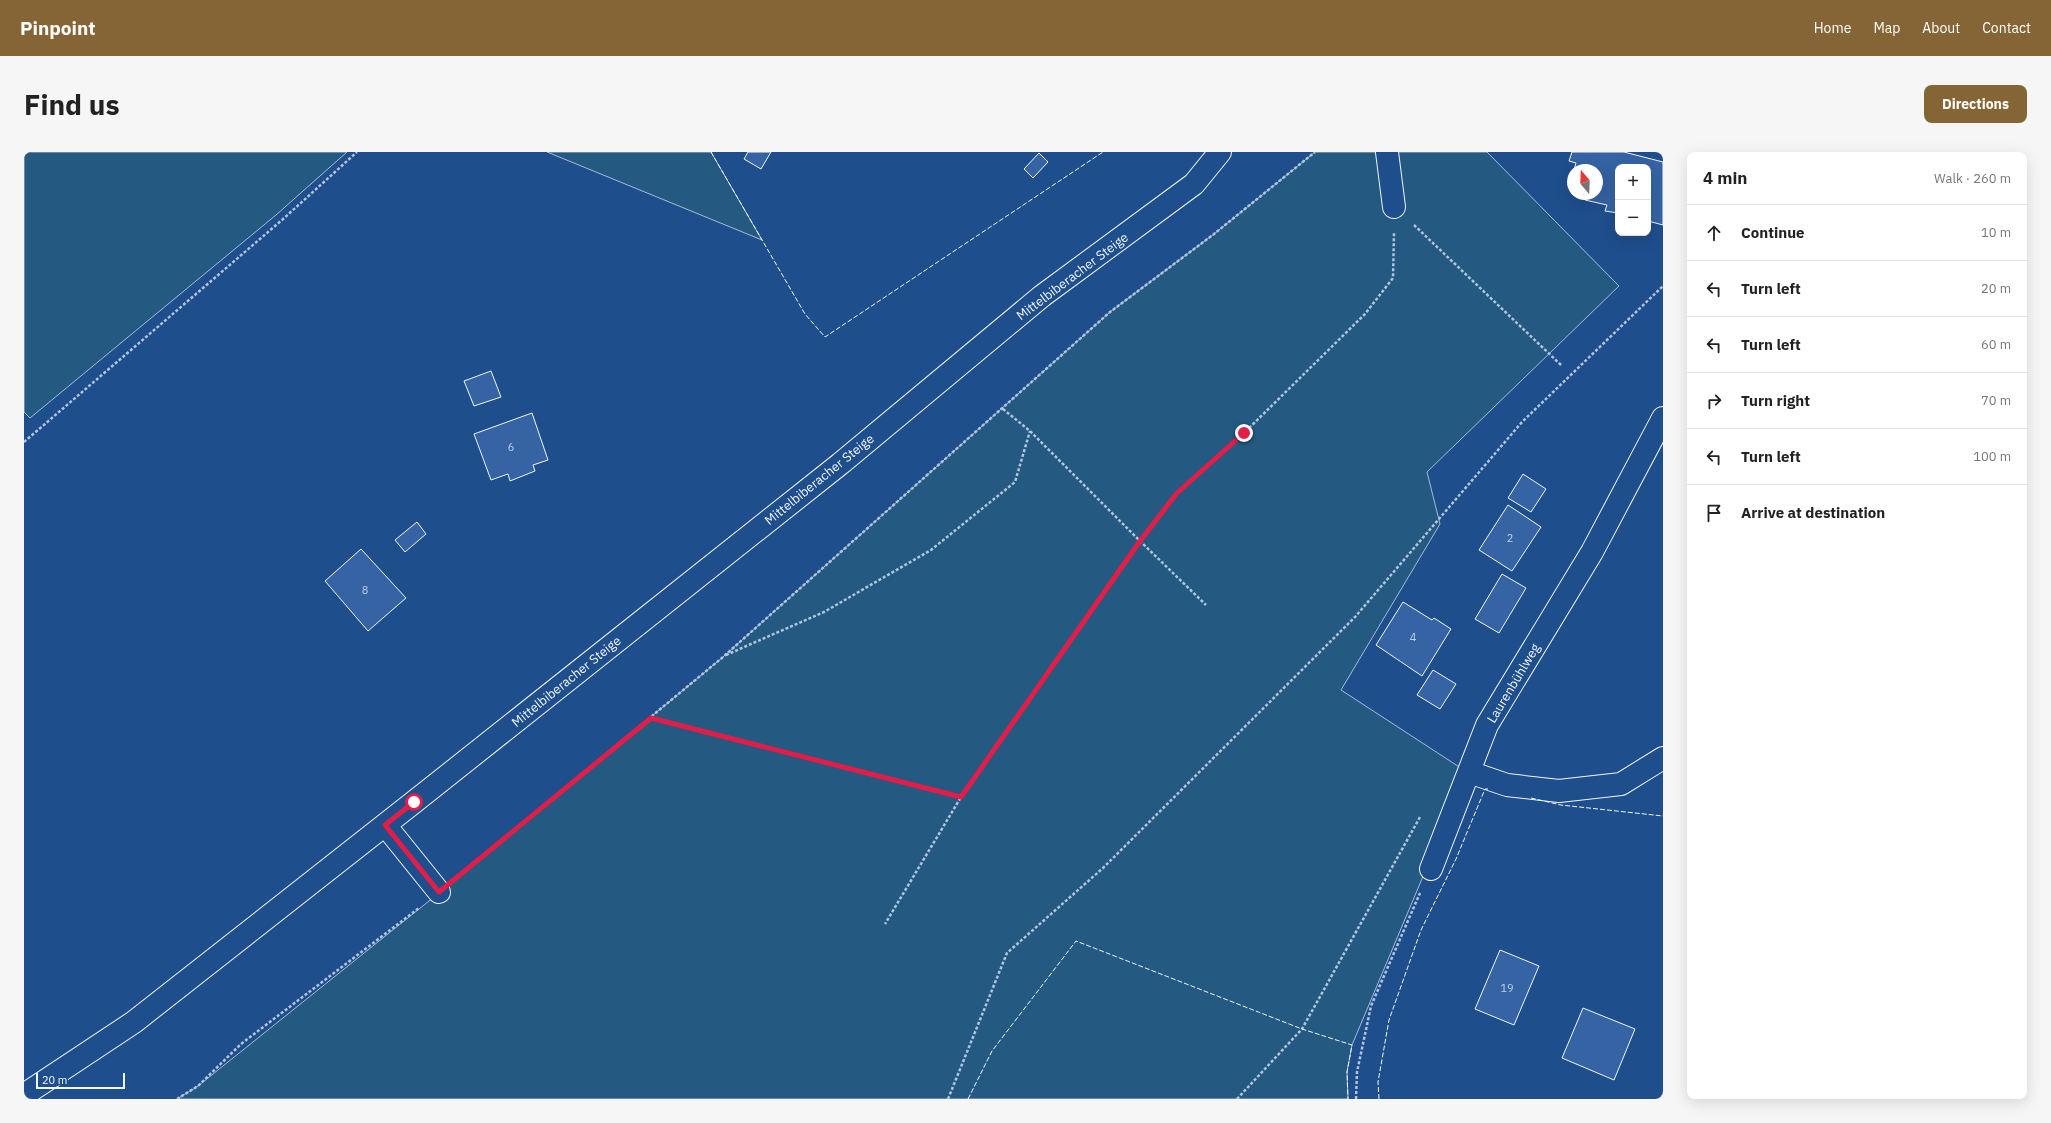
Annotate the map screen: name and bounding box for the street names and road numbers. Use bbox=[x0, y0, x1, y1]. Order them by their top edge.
street label: Mittelbiberacher Steige bbox=[1013, 229, 1132, 324]
street label: Mittelbiberacher Steige bbox=[761, 430, 877, 529]
street label: Mittelbiberacher Steige bbox=[508, 632, 624, 731]
street label: Laurenbühlweg bbox=[1483, 640, 1544, 726]

